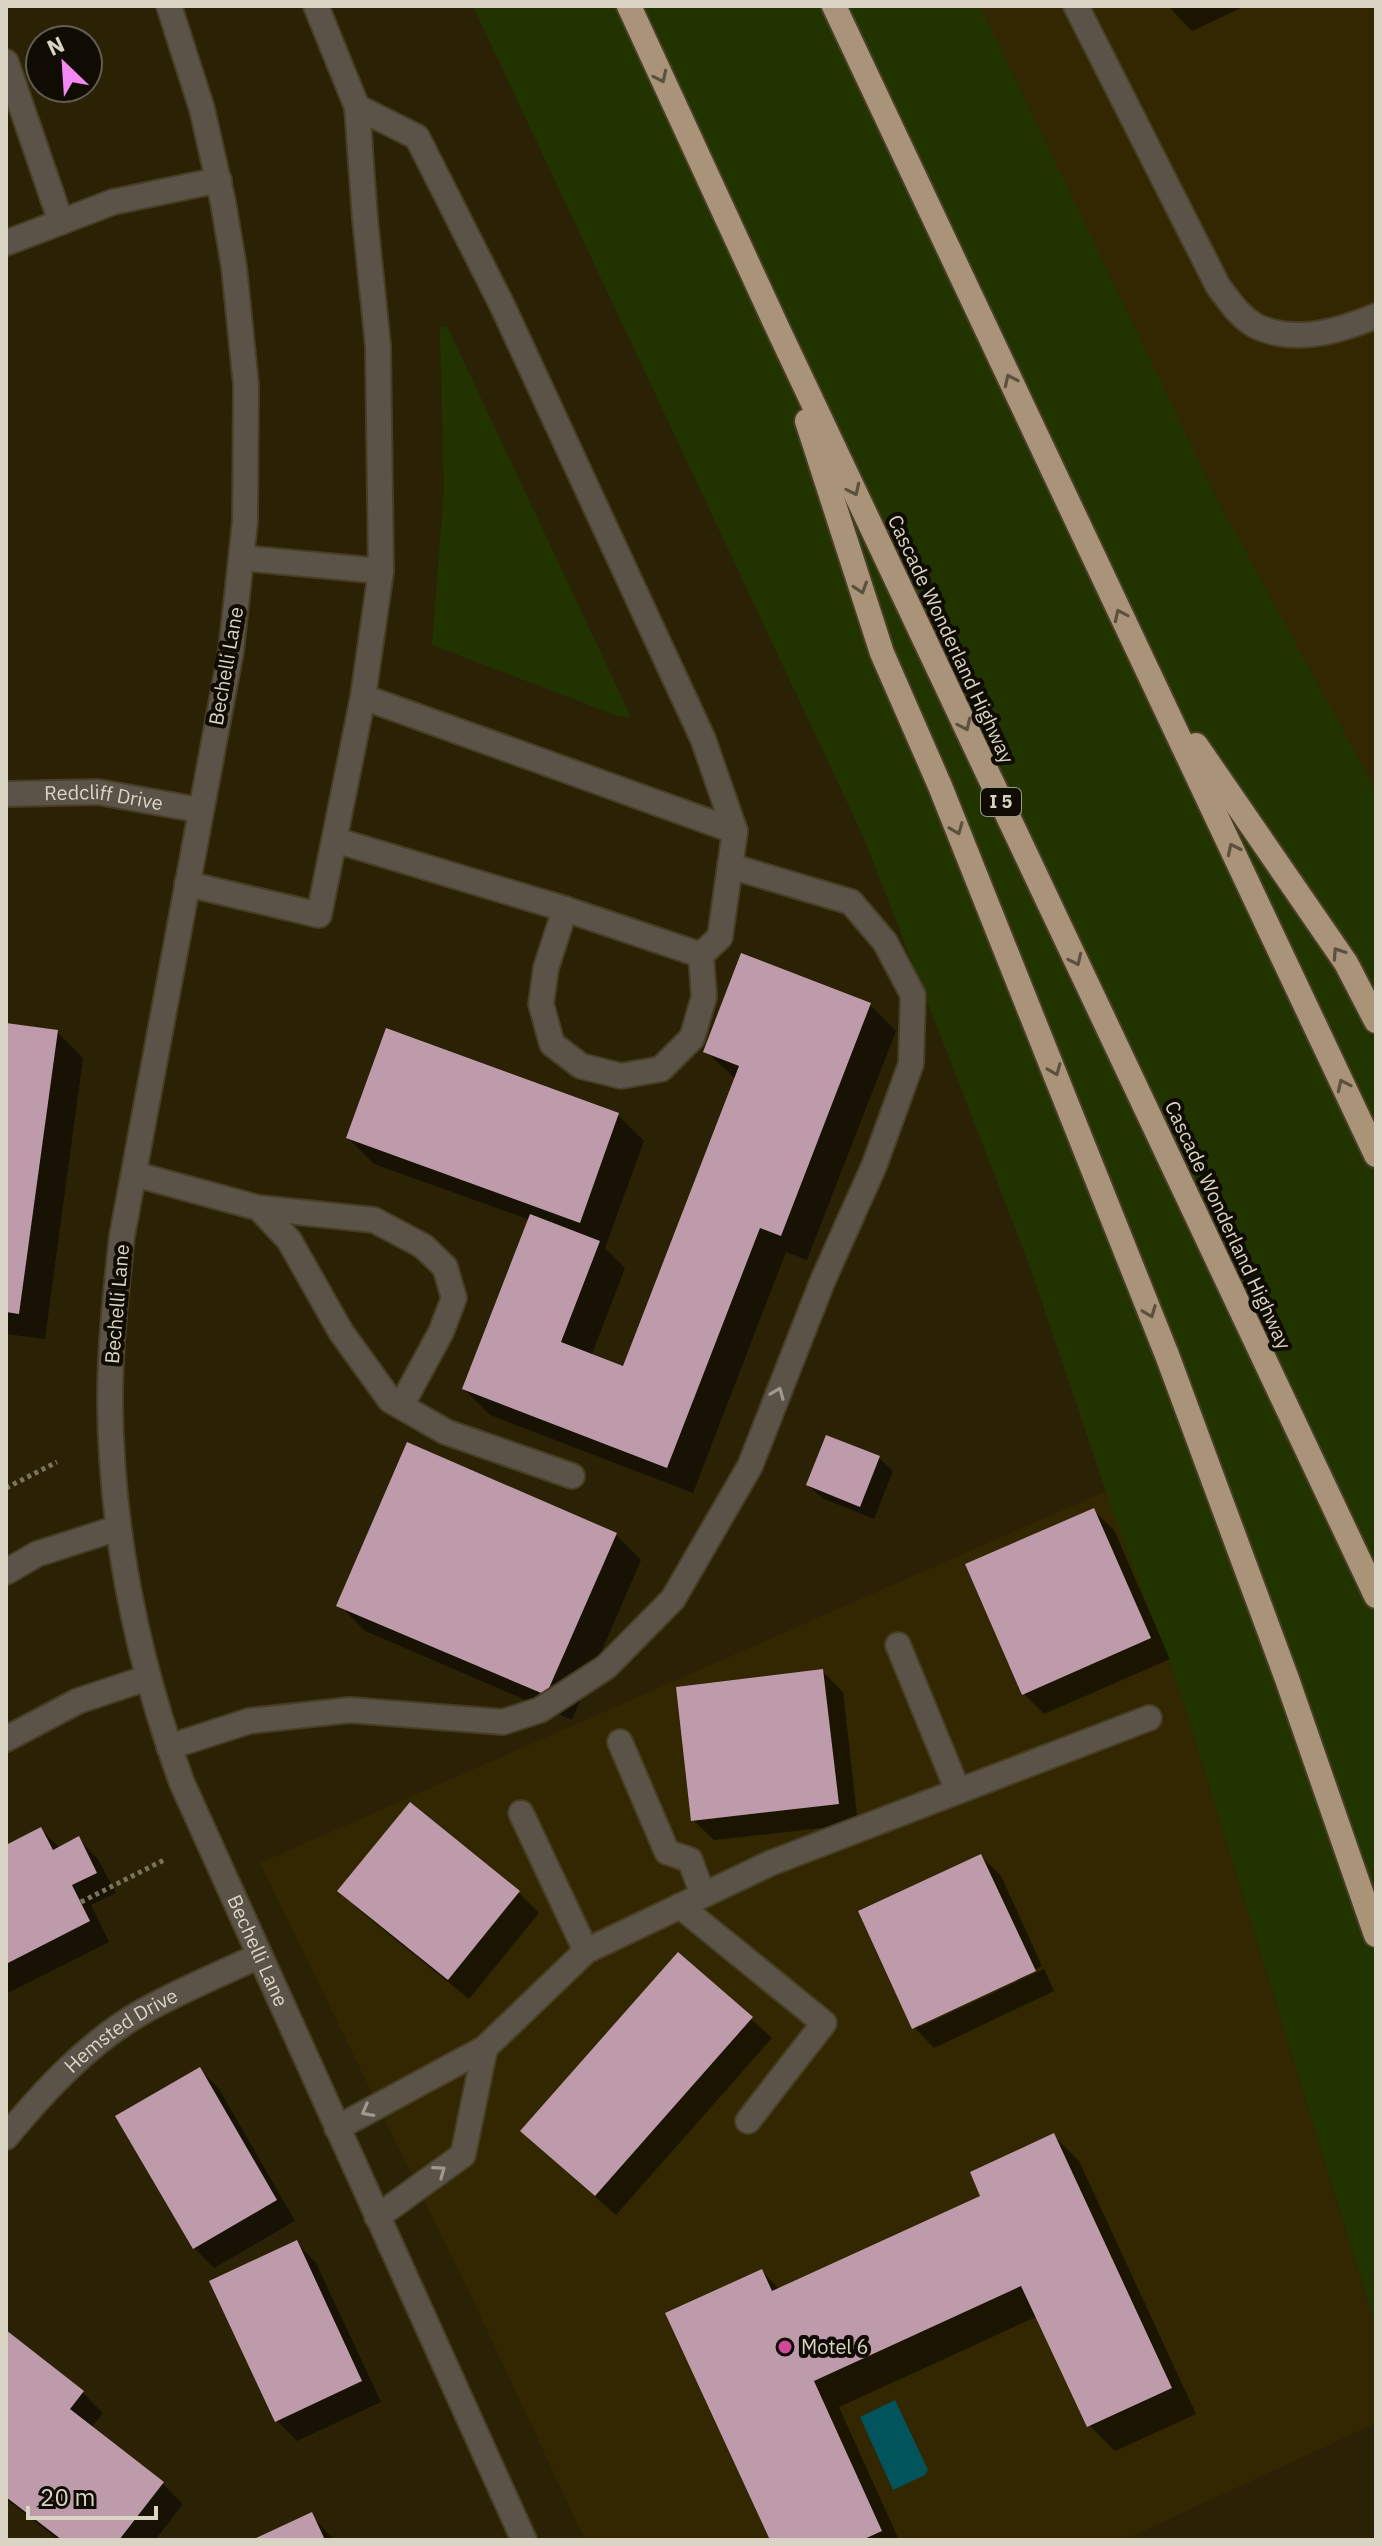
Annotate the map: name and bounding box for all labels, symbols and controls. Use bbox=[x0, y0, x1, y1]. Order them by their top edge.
north arrow bbox=[24, 24, 104, 104]
text: N bbox=[42, 29, 69, 62]
one-way arrow bbox=[652, 69, 668, 83]
one-way arrow bbox=[1004, 373, 1020, 388]
one-way arrow bbox=[844, 482, 860, 497]
street label: Cascade Wonderland Highway bbox=[882, 510, 1021, 767]
one-way arrow bbox=[852, 580, 868, 594]
street label: Bechelli Lane bbox=[202, 604, 249, 727]
one-way arrow bbox=[1114, 609, 1130, 623]
one-way arrow bbox=[955, 717, 971, 732]
street label: Redcliff Drive bbox=[44, 778, 165, 816]
road number: I 5 bbox=[981, 788, 1021, 816]
one-way arrow bbox=[948, 821, 964, 835]
one-way arrow bbox=[1227, 843, 1243, 858]
one-way arrow bbox=[1333, 947, 1348, 961]
one-way arrow bbox=[1066, 952, 1082, 967]
one-way arrow bbox=[1045, 1062, 1062, 1076]
one-way arrow bbox=[1337, 1078, 1353, 1093]
street label: Cascade Wonderland Highway bbox=[1159, 1096, 1298, 1353]
street label: Bechelli Lane bbox=[98, 1243, 135, 1365]
one-way arrow bbox=[1140, 1304, 1157, 1318]
one-way arrow bbox=[769, 1387, 785, 1401]
street label: Bechelli Lane bbox=[221, 1890, 295, 2011]
street label: Hemsted Drive bbox=[58, 1981, 182, 2079]
one-way arrow bbox=[361, 2102, 376, 2117]
one-way arrow bbox=[432, 2166, 446, 2181]
place label: Motel 6 bbox=[801, 2333, 869, 2360]
marker: Motel 6 bbox=[776, 2338, 794, 2356]
scale bar bbox=[28, 2470, 156, 2520]
text: 20 m bbox=[40, 2481, 95, 2513]

